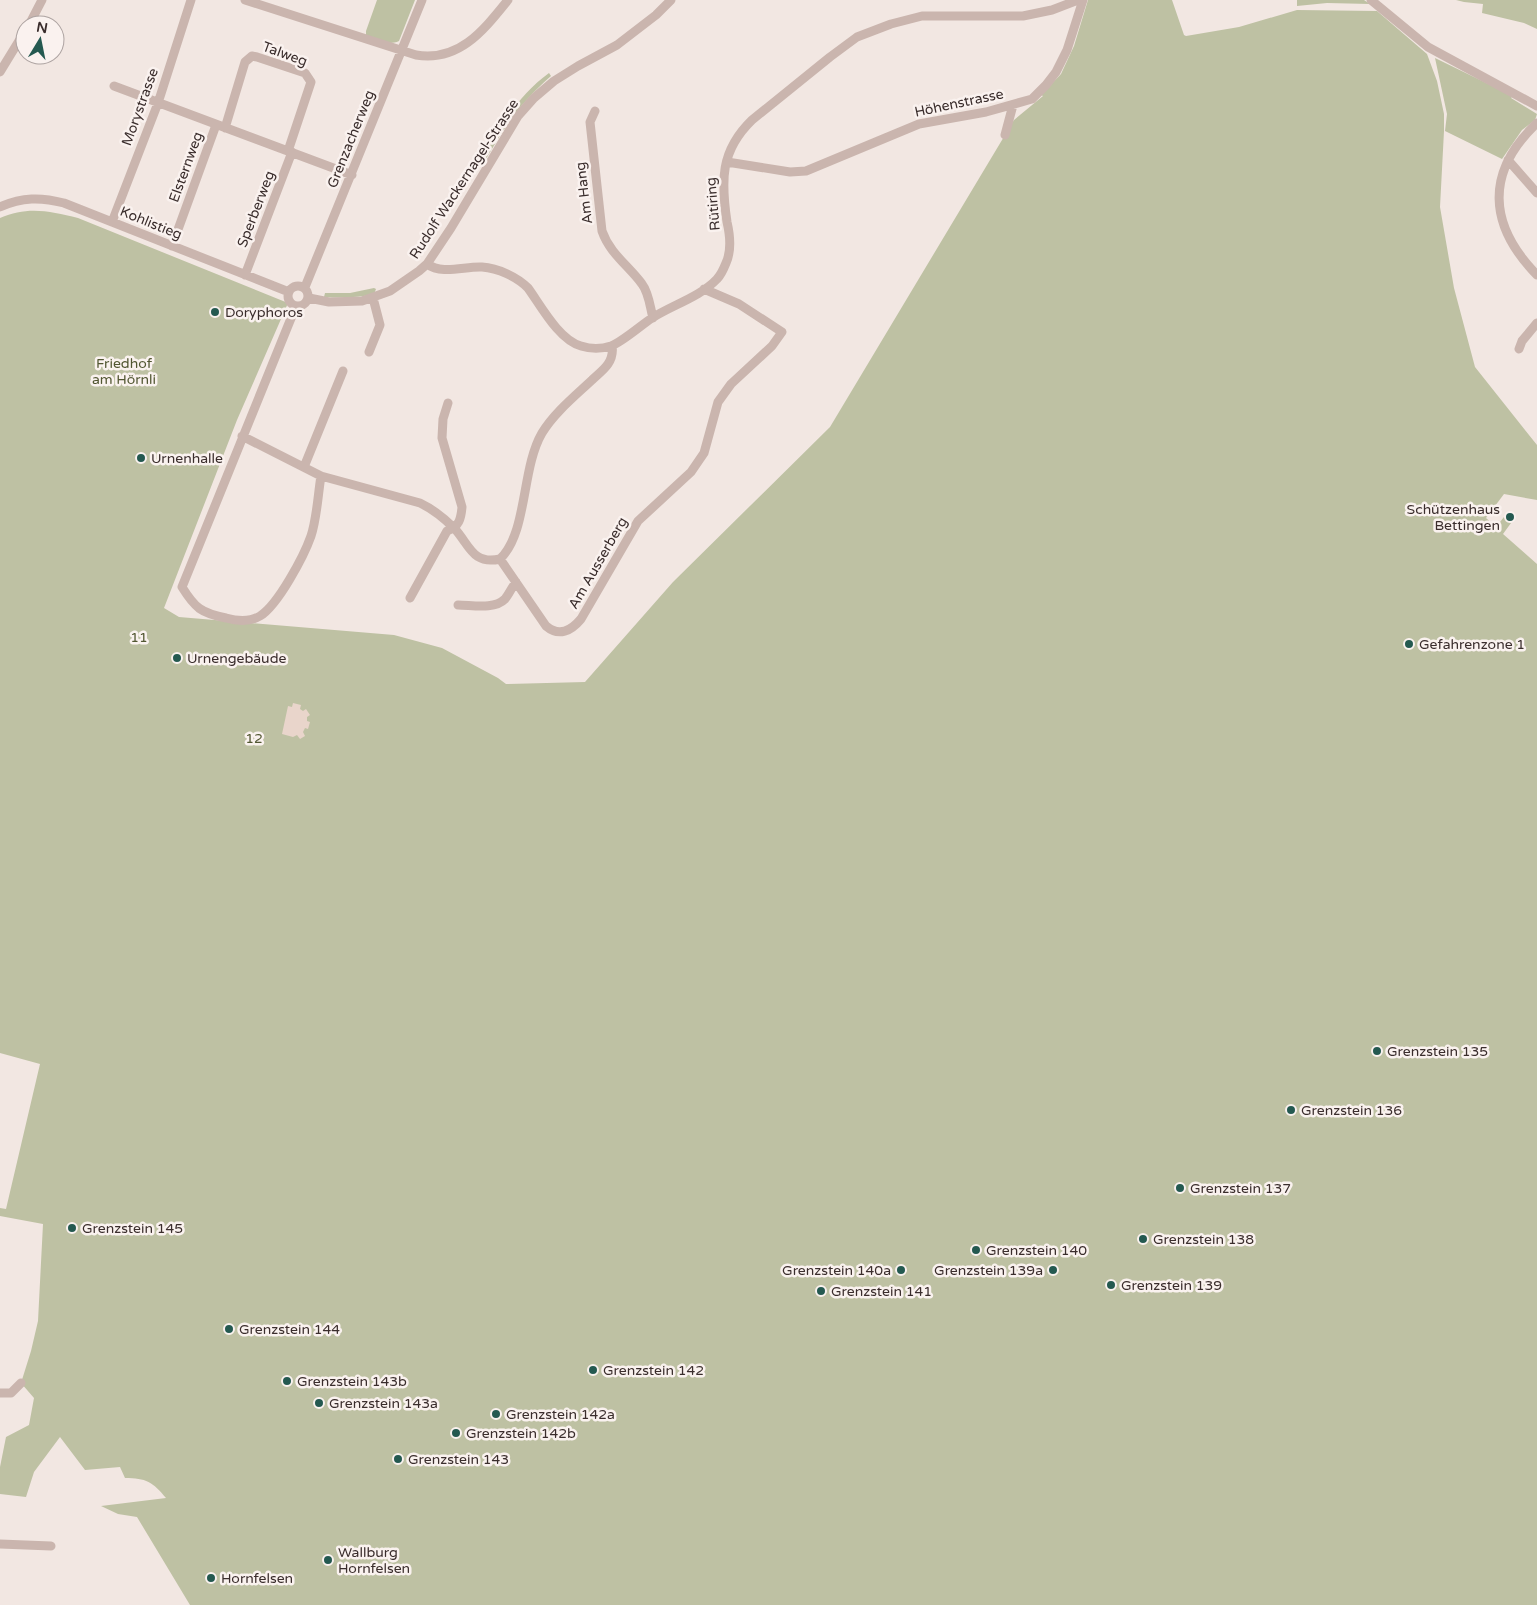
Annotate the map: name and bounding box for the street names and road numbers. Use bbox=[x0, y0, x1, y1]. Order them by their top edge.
street label: Talweg bbox=[260, 38, 310, 70]
street label: Morystrasse bbox=[118, 66, 162, 148]
street label: Höhenstrasse bbox=[913, 85, 1005, 121]
street label: Grenzacherweg bbox=[324, 88, 378, 190]
street label: Rudolf Wackernagel-Strasse bbox=[406, 96, 522, 262]
street label: Elsternweg bbox=[165, 129, 207, 205]
street label: Am Hang bbox=[572, 161, 596, 225]
street label: Sperberweg bbox=[234, 168, 278, 250]
street label: Rütiring bbox=[702, 177, 724, 231]
street label: Kohlistieg bbox=[117, 203, 185, 243]
street label: Am Ausserberg bbox=[565, 514, 631, 612]

